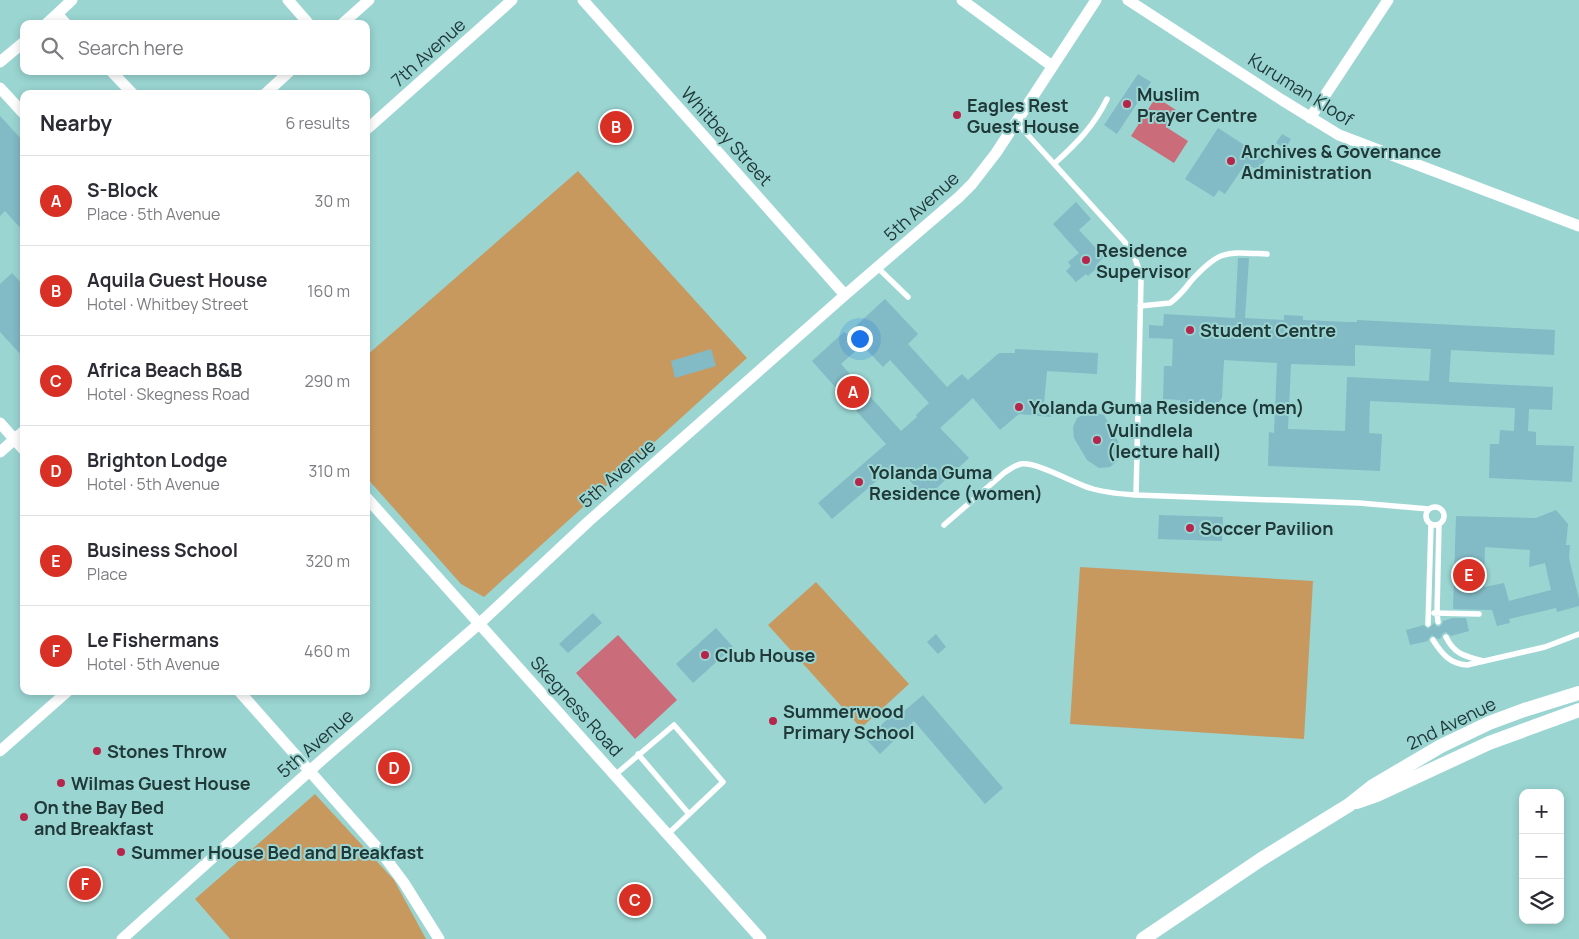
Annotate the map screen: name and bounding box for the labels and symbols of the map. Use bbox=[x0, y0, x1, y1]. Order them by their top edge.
street label: 7th Avenue bbox=[386, 12, 470, 92]
street label: Kuruman Kloof bbox=[1244, 47, 1359, 131]
street label: Whitbey Street bbox=[676, 81, 778, 191]
place label: Muslim Prayer Centre bbox=[1137, 82, 1258, 127]
place label: Eagles Rest Guest House bbox=[967, 93, 1080, 138]
marker: Muslim Prayer Centre bbox=[1121, 98, 1133, 110]
pin: B bbox=[600, 108, 632, 146]
marker: Eagles Rest Guest House bbox=[951, 109, 963, 121]
place label: Archives & Governance Administration bbox=[1241, 139, 1442, 184]
marker: Archives & Governance Administration bbox=[1225, 155, 1237, 167]
street label: 5th Avenue bbox=[878, 166, 964, 246]
place label: Residence Supervisor bbox=[1096, 238, 1191, 283]
marker: Residence Supervisor bbox=[1080, 254, 1092, 266]
place label: Student Centre bbox=[1200, 318, 1336, 342]
marker: Student Centre bbox=[1184, 324, 1196, 336]
your location bbox=[847, 326, 873, 352]
pin: A bbox=[837, 373, 869, 411]
place label: Yolanda Guma Residence (men) bbox=[1029, 395, 1305, 419]
marker: Yolanda Guma Residence (men) bbox=[1013, 401, 1025, 413]
place label: Vulindlela (lecture hall) bbox=[1107, 418, 1222, 463]
street label: 5th Avenue bbox=[574, 433, 660, 513]
marker: Vulindlela (lecture hall) bbox=[1091, 434, 1103, 446]
place label: Yolanda Guma Residence (women) bbox=[869, 460, 1043, 505]
marker: Yolanda Guma Residence (women) bbox=[853, 476, 865, 488]
place label: Soccer Pavilion bbox=[1200, 516, 1334, 540]
marker: Soccer Pavilion bbox=[1184, 522, 1196, 534]
pin: E bbox=[1453, 556, 1485, 594]
place label: Club House bbox=[715, 643, 815, 667]
marker: Club House bbox=[699, 649, 711, 661]
street label: Skegness Road bbox=[525, 651, 629, 761]
street label: 2nd Avenue bbox=[1402, 691, 1500, 755]
place label: Summerwood Primary School bbox=[783, 699, 915, 744]
street label: 5th Avenue bbox=[272, 703, 358, 783]
marker: Summerwood Primary School bbox=[767, 715, 779, 727]
place label: Stones Throw bbox=[107, 739, 227, 763]
marker: Stones Throw bbox=[91, 745, 103, 757]
pin: D bbox=[378, 749, 410, 787]
place label: Wilmas Guest House bbox=[71, 771, 251, 795]
marker: Wilmas Guest House bbox=[55, 777, 67, 789]
place label: On the Bay Bed and Breakfast bbox=[34, 795, 164, 840]
marker: On the Bay Bed and Breakfast bbox=[18, 811, 30, 823]
place label: Summer House Bed and Breakfast bbox=[131, 840, 424, 864]
marker: Summer House Bed and Breakfast bbox=[115, 846, 127, 858]
pin: F bbox=[69, 865, 101, 903]
pin: C bbox=[619, 881, 651, 919]

